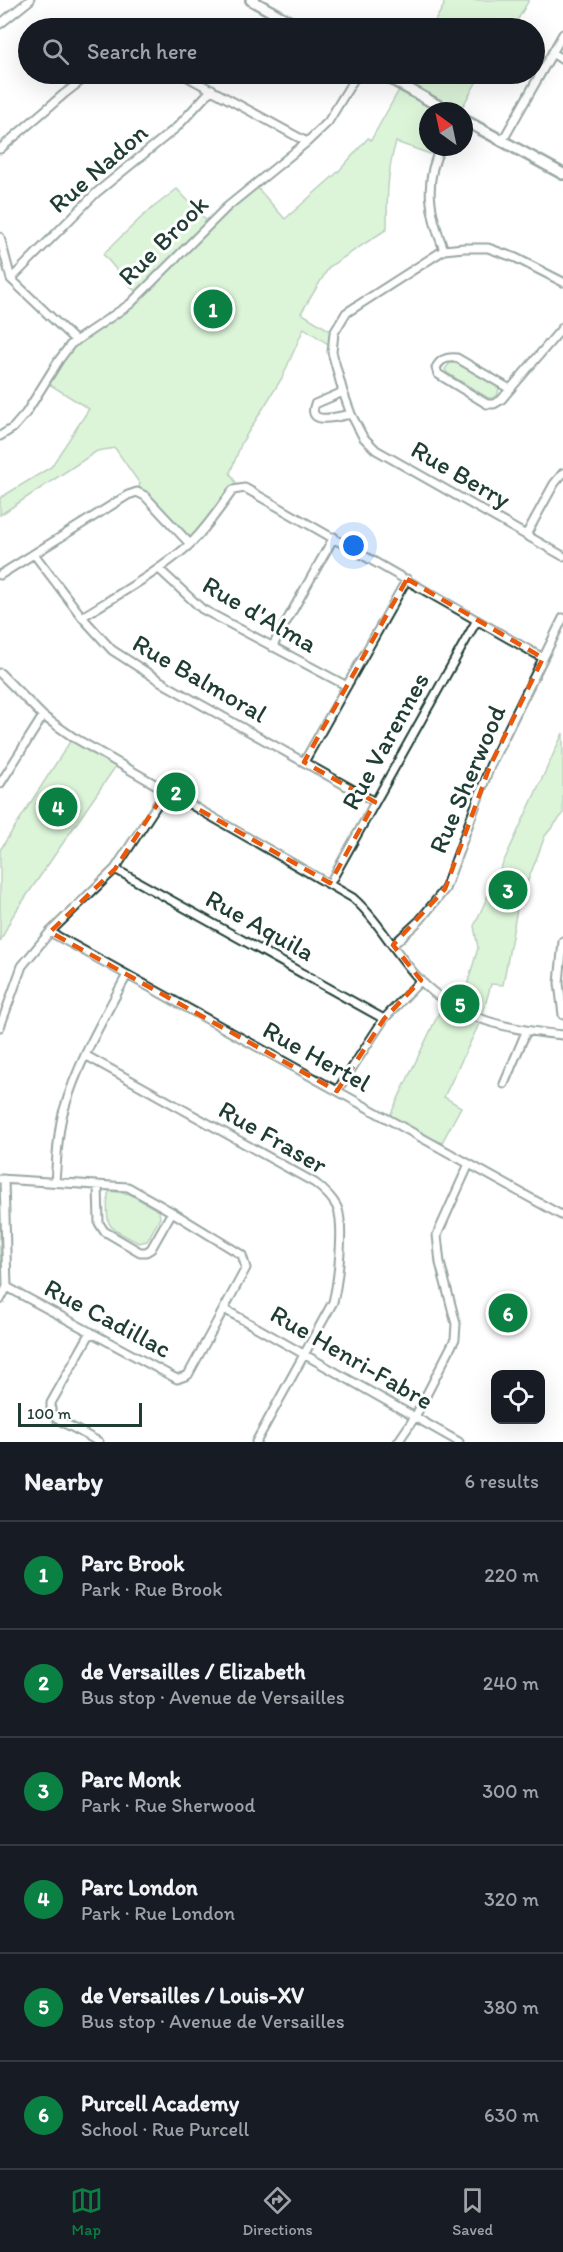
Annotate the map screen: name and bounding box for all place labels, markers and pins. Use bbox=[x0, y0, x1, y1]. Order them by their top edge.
pin: 1 bbox=[194, 286, 232, 332]
pin: 2 bbox=[156, 770, 195, 814]
pin: 4 bbox=[38, 784, 78, 830]
pin: 3 bbox=[488, 868, 528, 912]
pin: 5 bbox=[440, 982, 480, 1026]
pin: 6 bbox=[488, 1290, 528, 1336]

